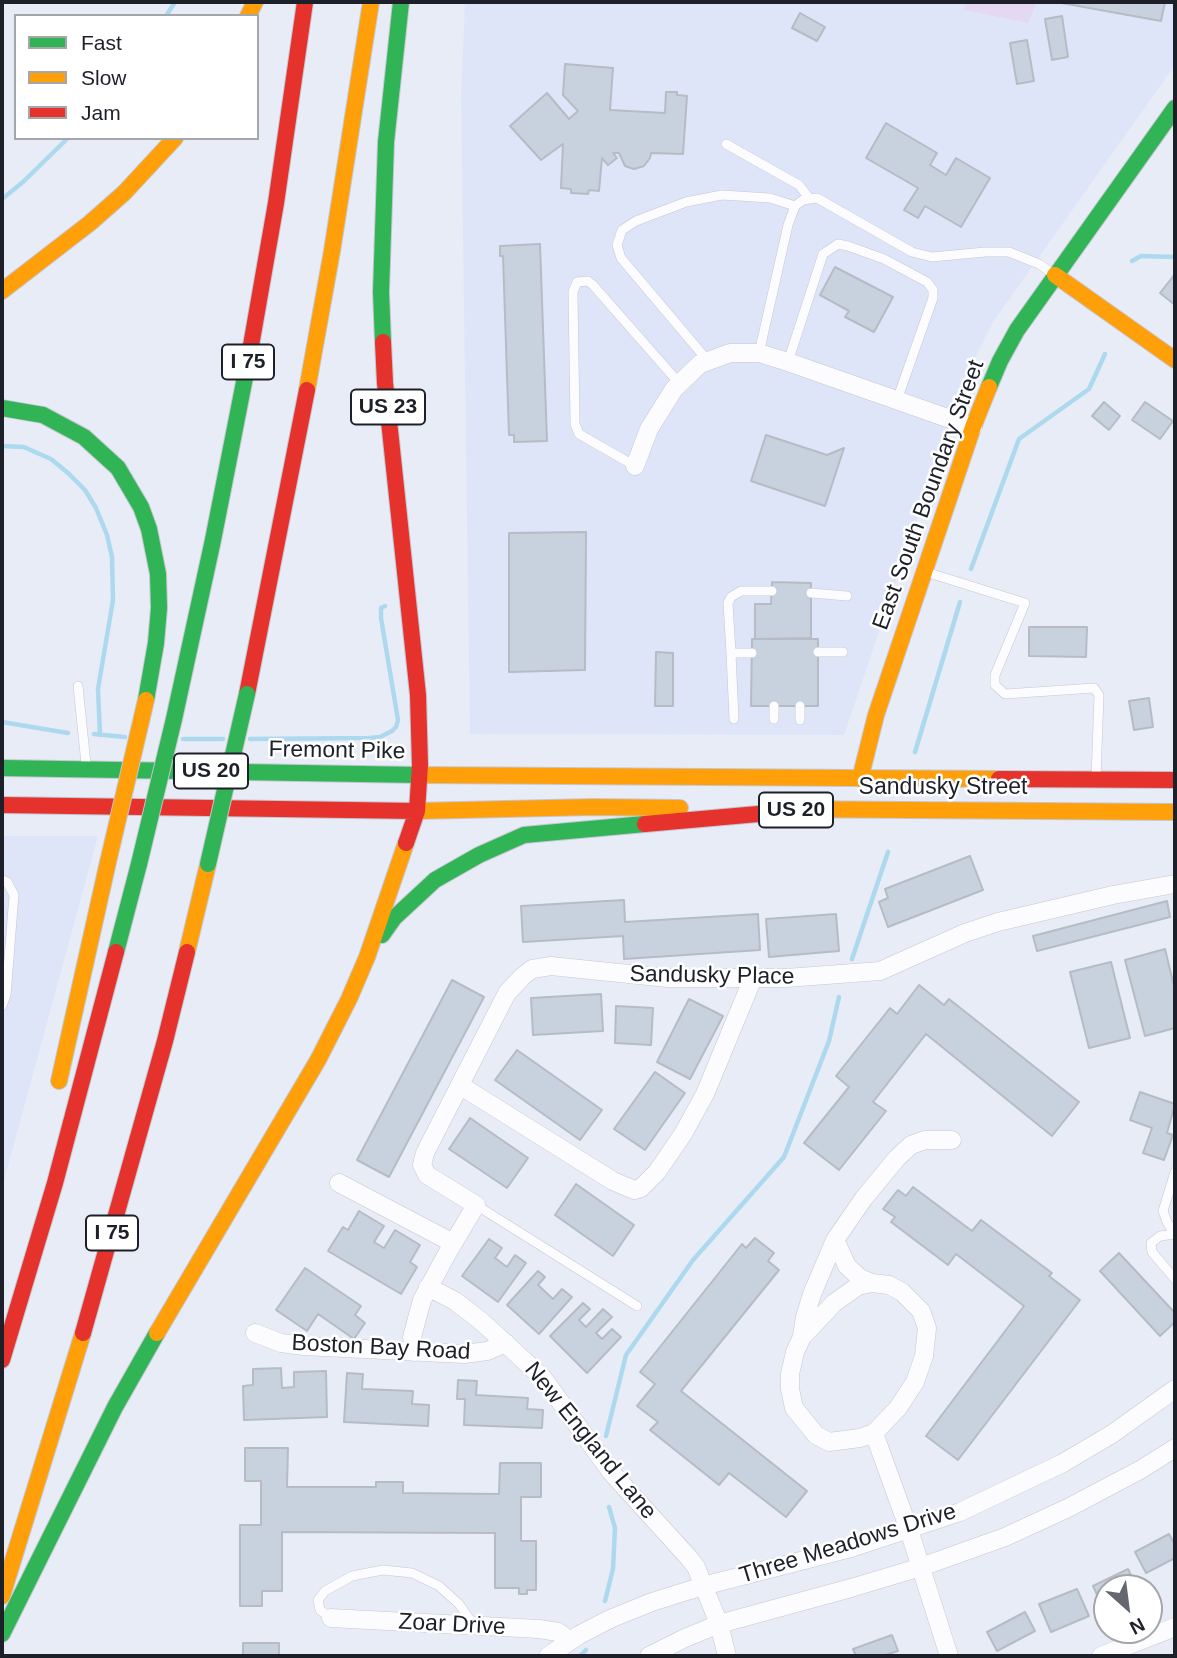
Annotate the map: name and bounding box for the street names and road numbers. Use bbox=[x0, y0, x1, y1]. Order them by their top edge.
road number: I 75 bbox=[222, 344, 274, 380]
street label: East South Boundary Street bbox=[867, 356, 991, 634]
road number: US 23 bbox=[351, 390, 425, 424]
street label: Fremont Pike bbox=[268, 736, 406, 766]
road number: US 20 bbox=[174, 754, 248, 788]
street label: Sandusky Street bbox=[859, 774, 1027, 802]
road number: US 20 bbox=[759, 792, 833, 828]
street label: Sandusky Place bbox=[629, 961, 795, 991]
road number: I 75 bbox=[86, 1216, 138, 1250]
street label: Boston Bay Road bbox=[291, 1330, 471, 1366]
street label: New England Lane bbox=[518, 1357, 662, 1525]
street label: Three Meadows Drive bbox=[736, 1498, 960, 1590]
street label: Zoar Drive bbox=[398, 1608, 506, 1642]

